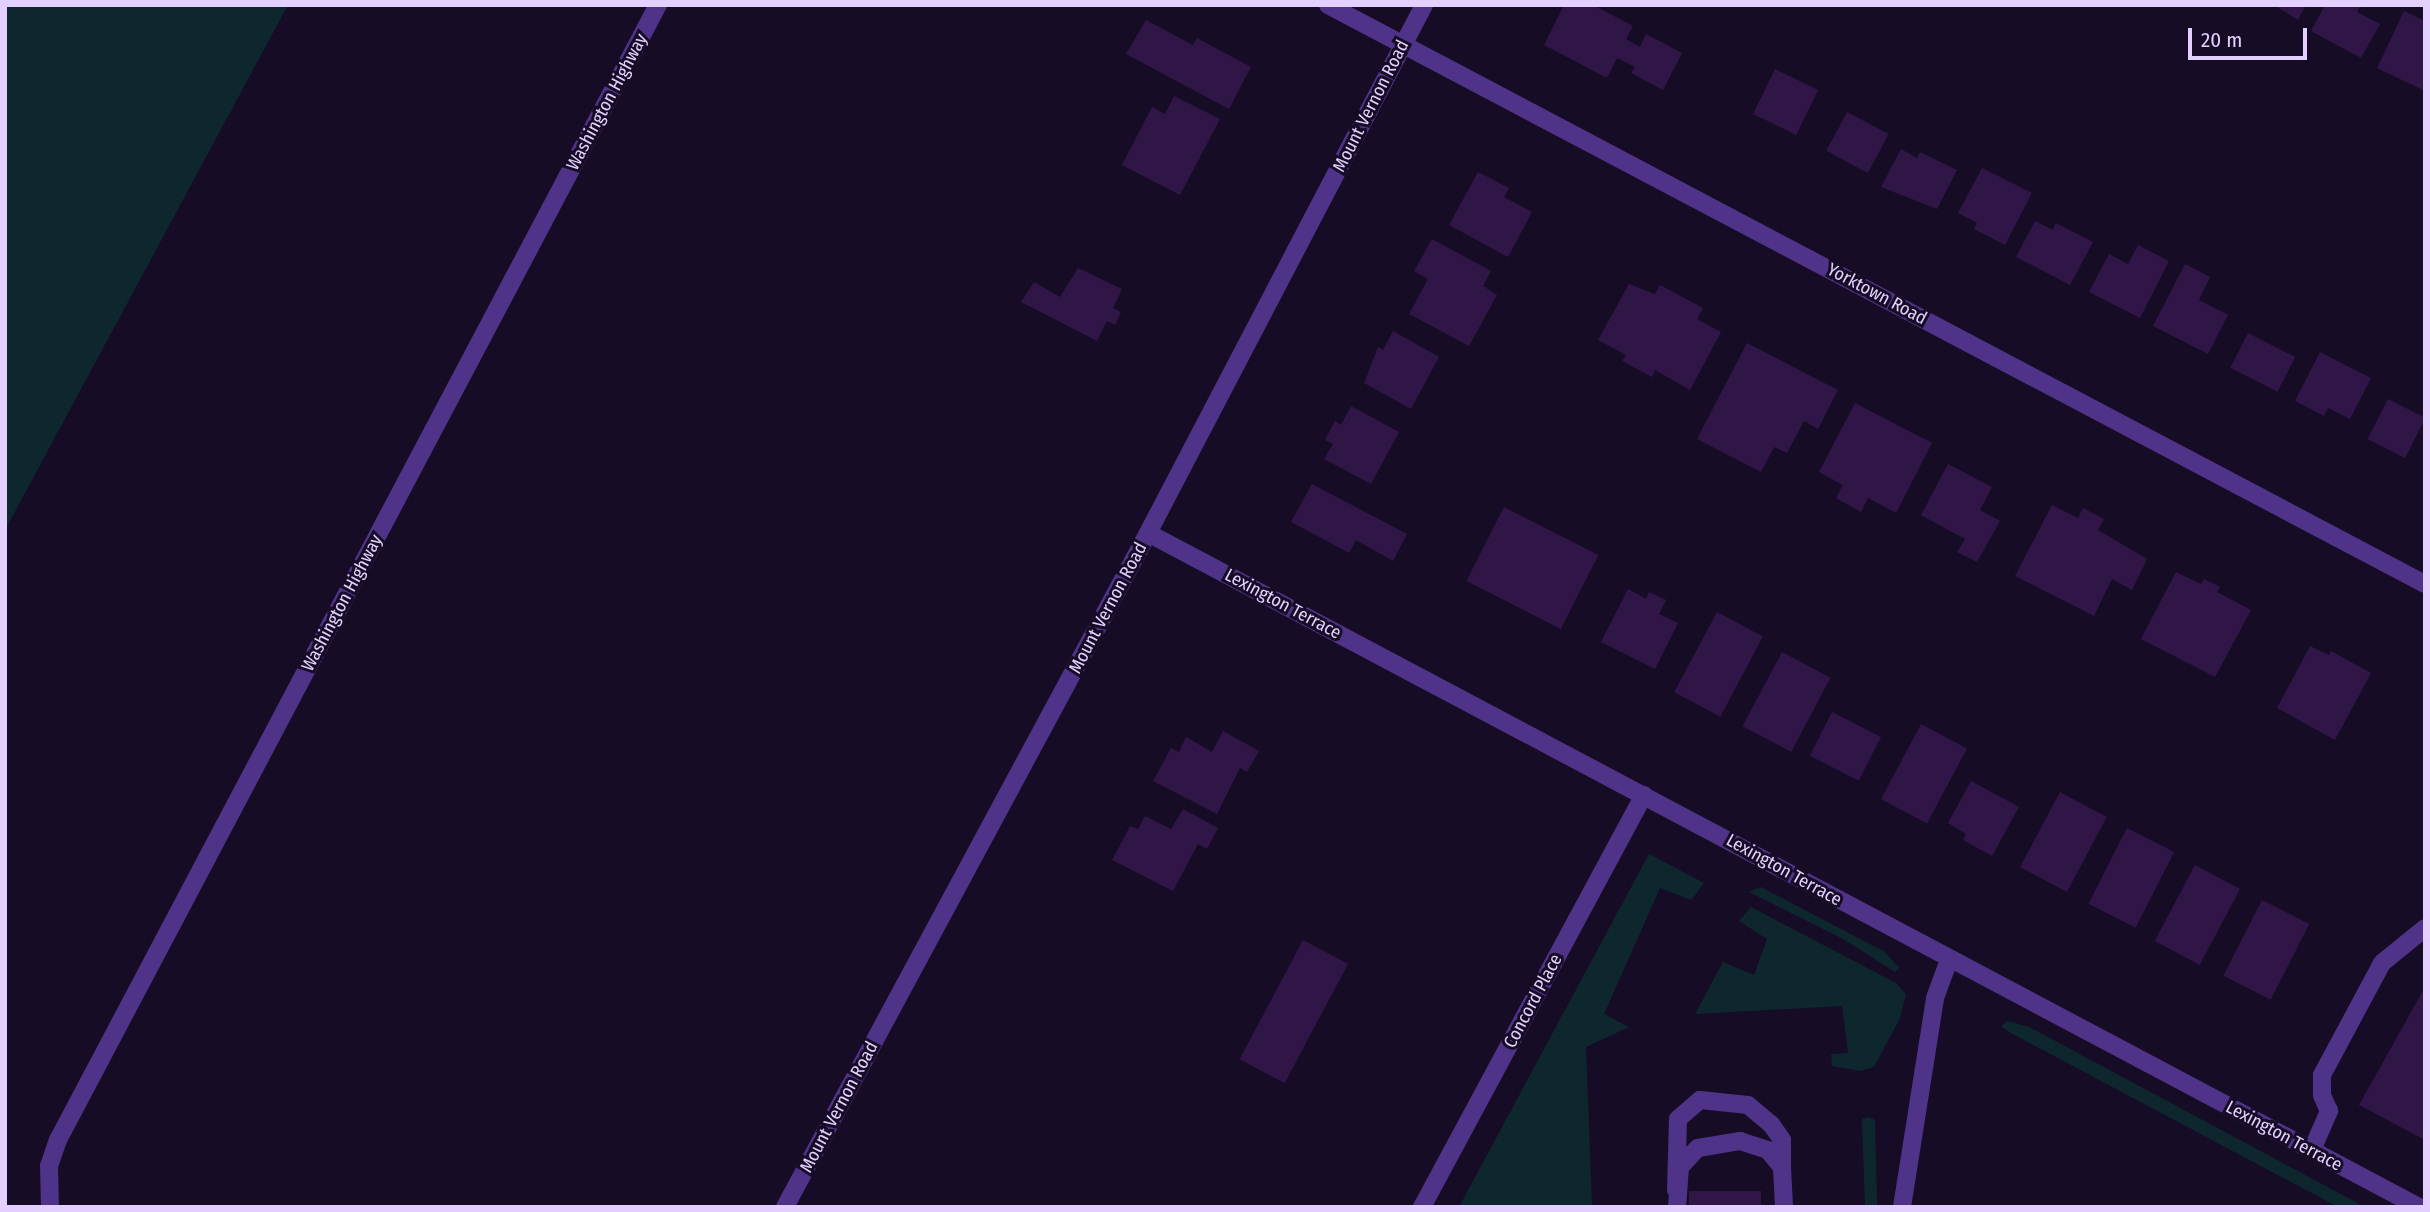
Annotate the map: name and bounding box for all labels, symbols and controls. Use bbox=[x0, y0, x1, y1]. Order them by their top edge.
scale bar bbox=[2192, 14, 2311, 58]
text: 20 m bbox=[2201, 27, 2242, 53]
street label: Washington Highway bbox=[562, 30, 652, 174]
street label: Mount Vernon Road bbox=[1328, 36, 1414, 176]
street label: Yorktown Road bbox=[1823, 259, 1931, 329]
street label: Washington Highway bbox=[297, 531, 387, 675]
street label: Mount Vernon Road bbox=[1064, 539, 1152, 677]
street label: Lexington Terrace bbox=[1221, 564, 1345, 644]
street label: Lexington Terrace bbox=[1722, 829, 1846, 911]
street label: Concord Place bbox=[1499, 950, 1567, 1052]
street label: Mount Vernon Road bbox=[795, 1038, 883, 1176]
street label: Lexington Terrace bbox=[2222, 1096, 2346, 1176]

